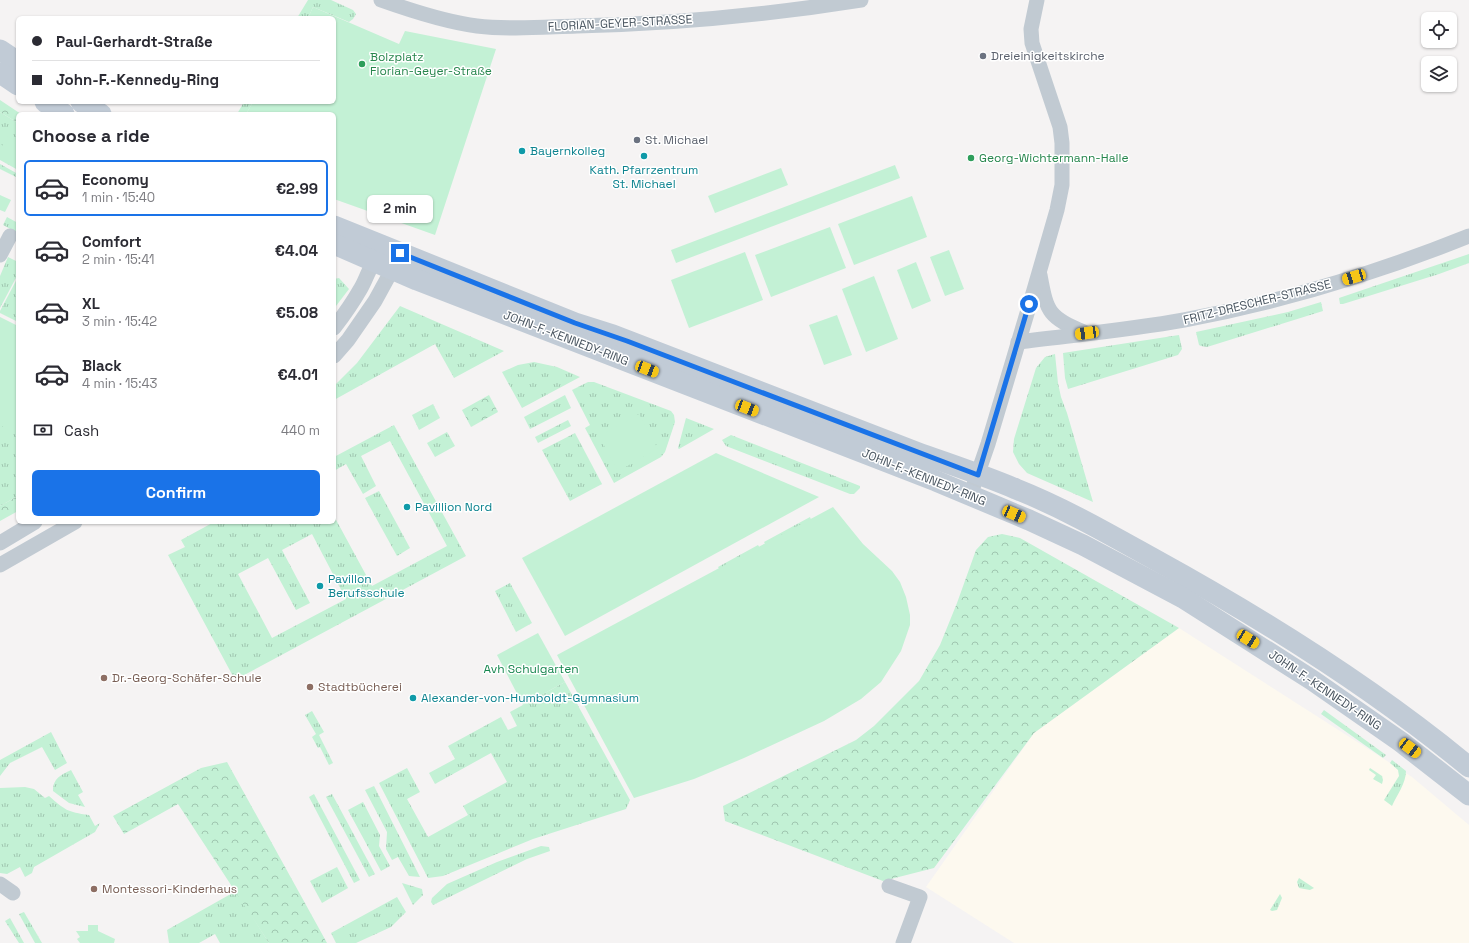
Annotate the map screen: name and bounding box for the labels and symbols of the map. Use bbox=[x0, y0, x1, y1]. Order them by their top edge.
street label: FLORIAN-GEYER-STRASSE bbox=[547, 11, 693, 35]
place label: Dreieinigkeitskirche bbox=[991, 48, 1105, 64]
place label: Bolzplatz Florian-Geyer-Straße bbox=[370, 49, 492, 79]
marker: Dreieinigkeitskirche bbox=[978, 51, 988, 61]
marker: Bolzplatz Florian-Geyer-Straße bbox=[357, 59, 367, 69]
place label: St. Michael bbox=[645, 132, 708, 148]
marker: St. Michael bbox=[632, 135, 642, 145]
place label: Bayernkolleg bbox=[530, 143, 605, 159]
marker: Bayernkolleg bbox=[517, 146, 527, 156]
place label: Georg-Wichtermann-Halle bbox=[979, 150, 1129, 166]
marker: Kath. Pfarrzentrum St. Michael bbox=[639, 151, 649, 161]
marker: Georg-Wichtermann-Halle bbox=[966, 153, 976, 163]
place label: Kath. Pfarrzentrum St. Michael bbox=[590, 162, 698, 192]
callout: 2 min bbox=[367, 195, 433, 223]
route end bbox=[391, 244, 409, 262]
car bbox=[1341, 268, 1367, 286]
street label: FRITZ-DRESCHER-STRASSE bbox=[1182, 276, 1333, 328]
route start bbox=[1020, 295, 1038, 313]
street label: JOHN-F.-KENNEDY-RING bbox=[501, 307, 631, 369]
car bbox=[1074, 325, 1100, 341]
car bbox=[634, 359, 660, 379]
car bbox=[734, 398, 760, 418]
street label: JOHN-F.-KENNEDY-RING bbox=[859, 445, 989, 509]
place label: Pavillion Nord bbox=[415, 499, 492, 515]
marker: Pavillion Nord bbox=[402, 502, 412, 512]
car bbox=[1001, 504, 1027, 524]
place label: Pavillon Berufsschule bbox=[328, 571, 405, 601]
marker: Pavillon Berufsschule bbox=[315, 581, 325, 591]
car bbox=[1235, 628, 1261, 650]
street label: JOHN-F.-KENNEDY-RING bbox=[1265, 646, 1385, 734]
park label: Avh Schulgarten bbox=[483, 661, 579, 677]
place label: Dr.-Georg-Schäfer-Schule bbox=[112, 670, 262, 686]
marker: Dr.-Georg-Schäfer-Schule bbox=[99, 673, 109, 683]
place label: Stadtbücherei bbox=[318, 679, 402, 695]
marker: Stadtbücherei bbox=[305, 682, 315, 692]
place label: Alexander-von-Humboldt-Gymnasium bbox=[421, 690, 639, 706]
marker: Alexander-von-Humboldt-Gymnasium bbox=[408, 693, 418, 703]
car bbox=[1397, 736, 1423, 760]
place label: Montessori-Kinderhaus bbox=[102, 881, 237, 897]
marker: Montessori-Kinderhaus bbox=[89, 884, 99, 894]

